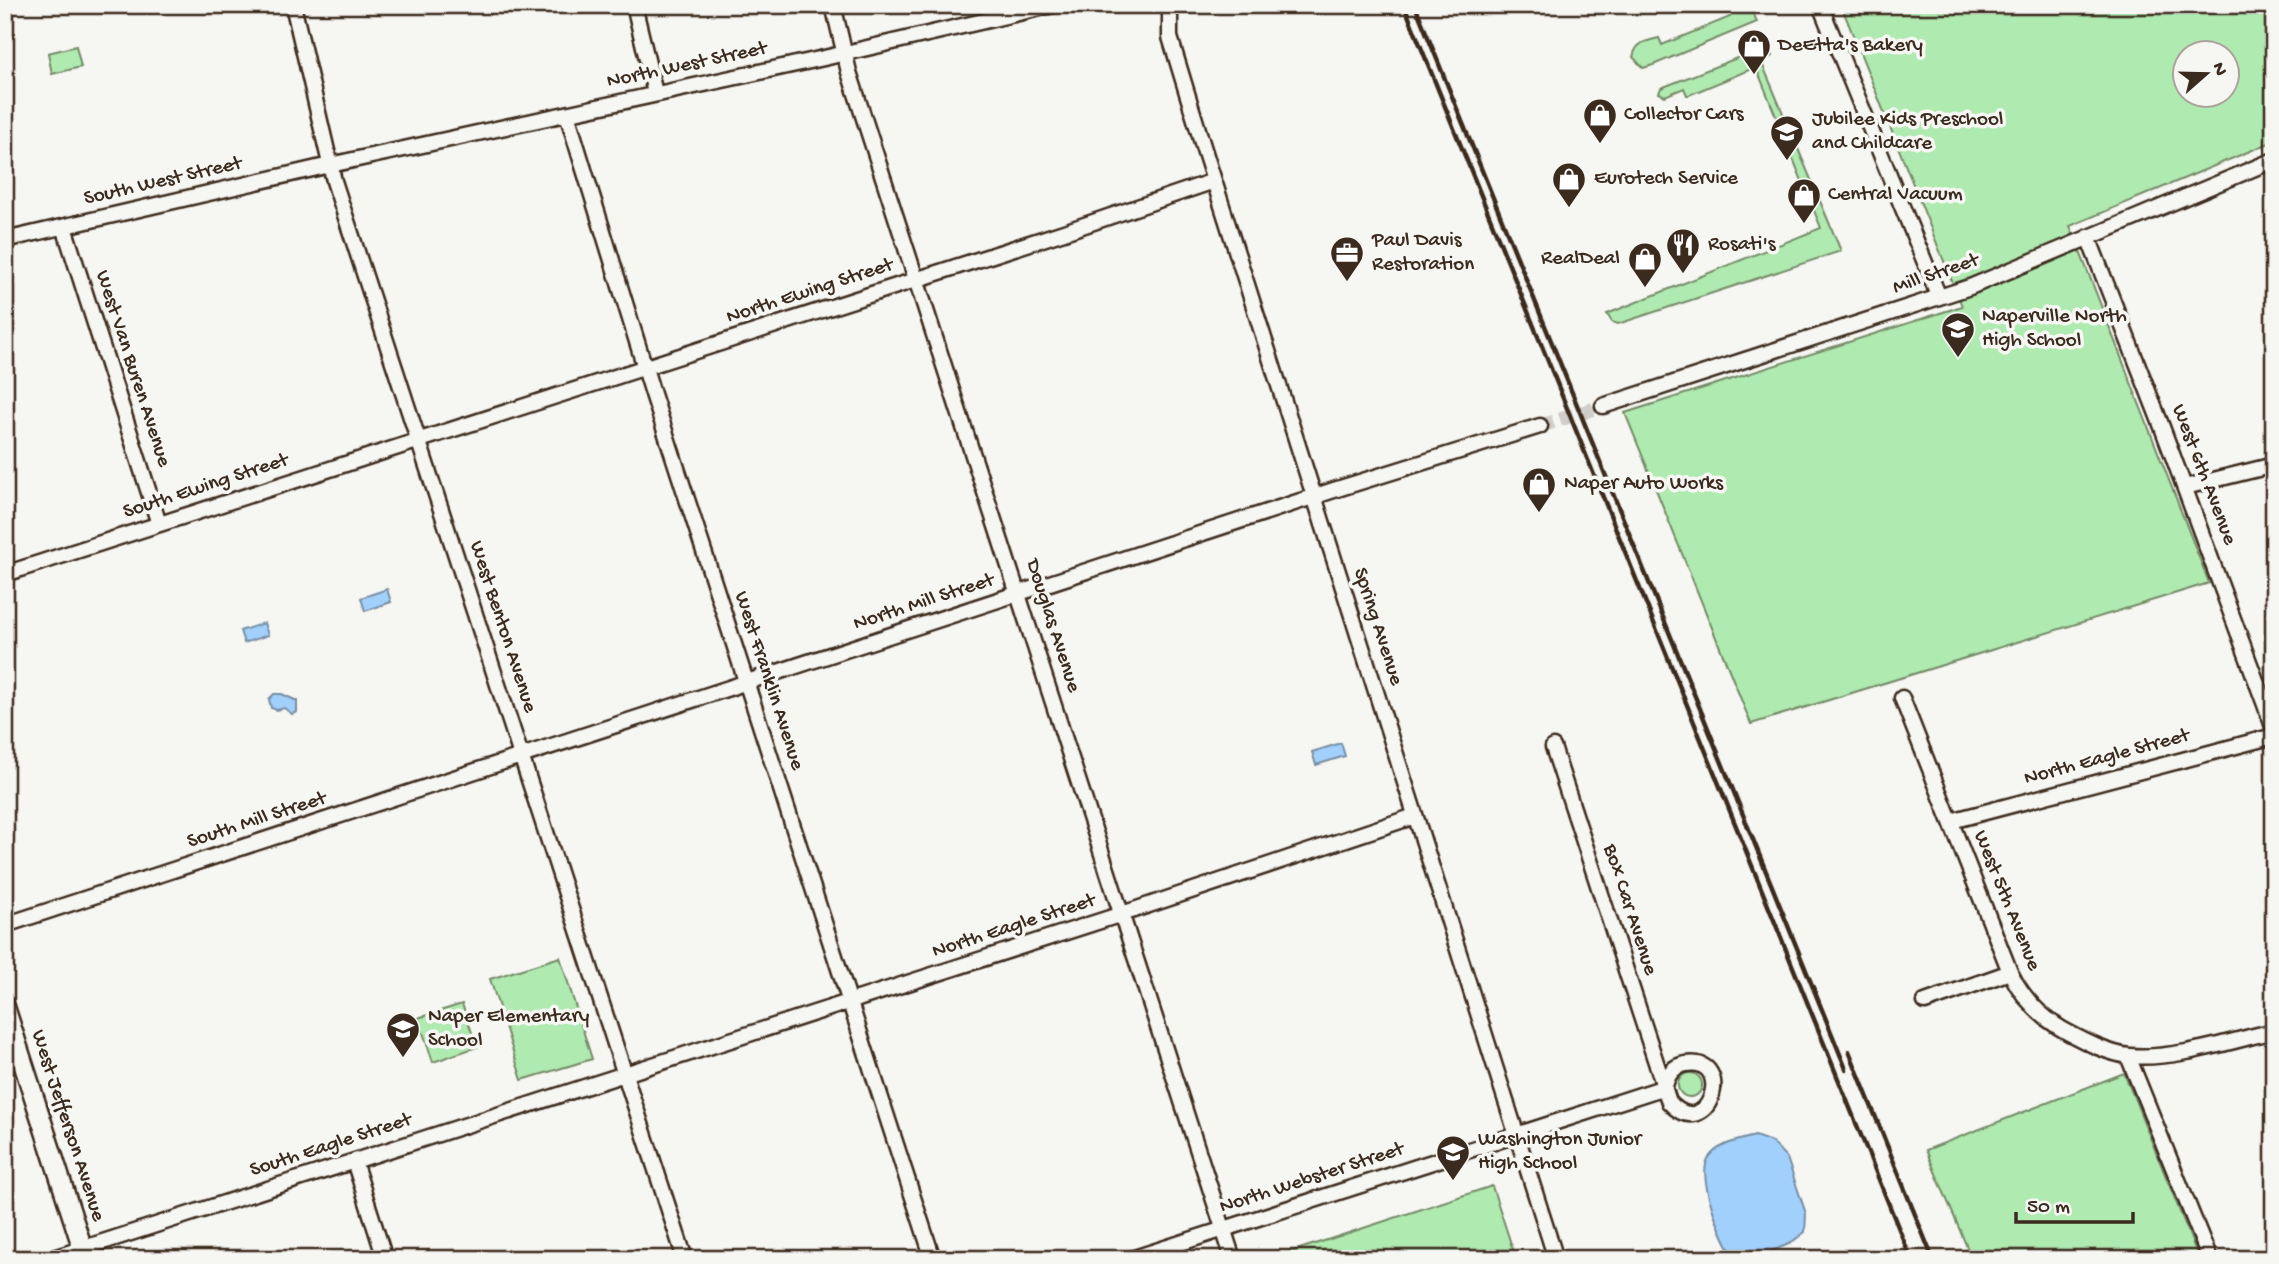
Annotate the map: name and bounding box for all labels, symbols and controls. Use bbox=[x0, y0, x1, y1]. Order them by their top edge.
shop icon: DeEtta's Bakery bbox=[1735, 27, 1773, 76]
place label: DeEtta's Bakery bbox=[1776, 34, 1923, 59]
street label: North West Street bbox=[605, 36, 772, 95]
north arrow bbox=[2170, 38, 2240, 108]
text: N bbox=[2206, 60, 2232, 79]
shop icon: Collector Cars bbox=[1581, 96, 1619, 145]
place label: Collector Cars bbox=[1624, 103, 1745, 128]
place label: Jubilee Kids Preschool and Childcare bbox=[1812, 108, 2003, 157]
school or university icon: Jubilee Kids Preschool and Childcare bbox=[1768, 113, 1806, 162]
street label: South West Street bbox=[82, 151, 247, 212]
shop icon: Eurotech Service bbox=[1550, 160, 1588, 209]
place label: Eurotech Service bbox=[1594, 167, 1739, 192]
shop icon: Central Vacuum bbox=[1785, 176, 1823, 225]
place label: Central Vacuum bbox=[1828, 183, 1963, 208]
restaurant icon: Rosati's bbox=[1664, 226, 1702, 275]
place label: Paul Davis Restoration bbox=[1371, 229, 1474, 278]
place label: Rosati's bbox=[1708, 233, 1777, 258]
office icon: Paul Davis Restoration bbox=[1328, 234, 1366, 283]
shop icon: RealDeal bbox=[1626, 240, 1664, 289]
place label: RealDeal bbox=[1541, 247, 1620, 272]
street label: Mill Street bbox=[1890, 248, 1985, 301]
street label: North Ewing Street bbox=[724, 253, 899, 331]
street label: West Van Buren Avenue bbox=[88, 268, 176, 472]
place label: Naperville North High School bbox=[1982, 305, 2127, 354]
school or university icon: Naperville North High School bbox=[1939, 310, 1977, 359]
street label: West 6th Avenue bbox=[2165, 401, 2242, 550]
street label: South Ewing Street bbox=[120, 448, 294, 525]
shop icon: Naper Auto Works bbox=[1520, 465, 1558, 514]
place label: Naper Auto Works bbox=[1564, 472, 1724, 497]
street label: West Benton Avenue bbox=[462, 538, 542, 717]
street label: Douglas Avenue bbox=[1018, 554, 1086, 697]
street label: Spring Avenue bbox=[1346, 565, 1408, 690]
street label: North Mill Street bbox=[851, 568, 1000, 637]
street label: West Franklin Avenue bbox=[727, 588, 809, 775]
street label: North Eagle Street bbox=[2022, 723, 2195, 792]
street label: South Mill Street bbox=[184, 786, 332, 855]
street label: West 5th Avenue bbox=[1967, 827, 2046, 976]
street label: Box Car Avenue bbox=[1596, 840, 1662, 980]
street label: North Eagle Street bbox=[929, 888, 1101, 965]
place label: Naper Elementary School bbox=[428, 1005, 589, 1054]
school or university icon: Naper Elementary School bbox=[384, 1010, 422, 1059]
street label: West Jefferson Avenue bbox=[24, 1027, 110, 1226]
street label: South Eagle Street bbox=[247, 1107, 417, 1184]
place label: Washington Junior High School bbox=[1478, 1128, 1643, 1177]
school or university icon: Washington Junior High School bbox=[1434, 1133, 1472, 1182]
street label: North Webster Street bbox=[1217, 1137, 1410, 1221]
scale bar bbox=[2016, 1180, 2134, 1224]
text: 50 m bbox=[2027, 1196, 2070, 1221]

